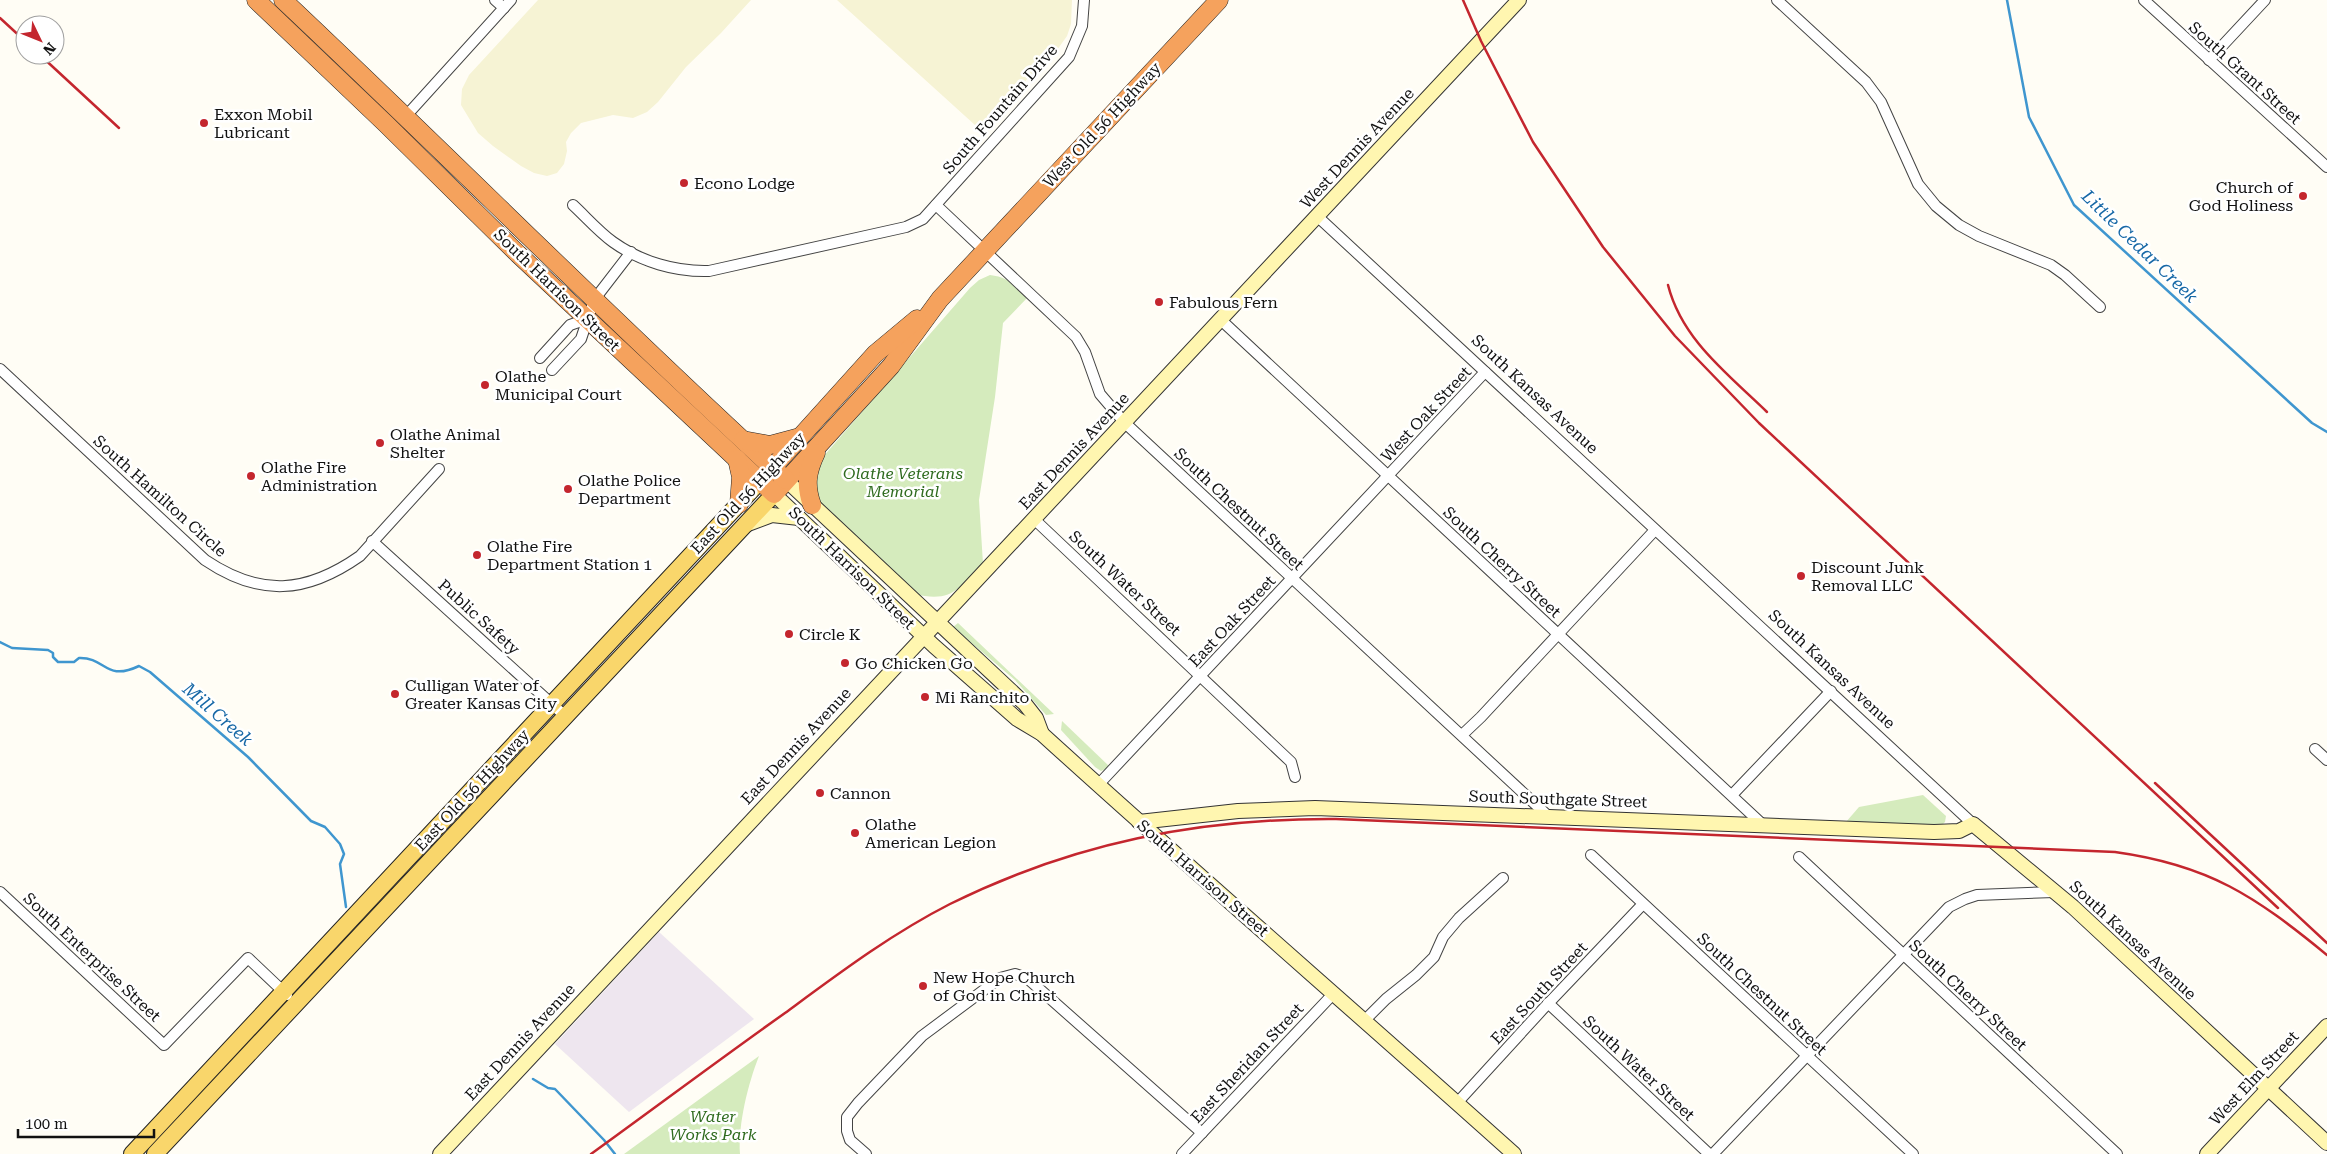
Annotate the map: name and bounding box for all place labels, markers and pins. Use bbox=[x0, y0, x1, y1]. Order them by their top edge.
place label: Exxon Mobil Lubricant bbox=[214, 105, 312, 142]
marker: Exxon Mobil Lubricant bbox=[198, 117, 210, 129]
place label: Econo Lodge bbox=[694, 174, 795, 193]
marker: Econo Lodge bbox=[678, 177, 690, 189]
place label: Church of God Holiness bbox=[2189, 178, 2294, 215]
marker: Church of God Holiness bbox=[2297, 190, 2309, 202]
place label: Fabulous Fern bbox=[1169, 293, 1278, 312]
marker: Fabulous Fern bbox=[1153, 296, 1165, 308]
place label: Olathe Municipal Court bbox=[495, 367, 622, 404]
marker: Olathe Municipal Court bbox=[479, 379, 491, 391]
place label: Olathe Animal Shelter bbox=[390, 425, 500, 462]
marker: Olathe Animal Shelter bbox=[374, 437, 386, 449]
place label: Olathe Fire Administration bbox=[261, 458, 377, 495]
marker: Olathe Fire Administration bbox=[245, 470, 257, 482]
place label: Olathe Police Department bbox=[578, 471, 681, 508]
marker: Olathe Police Department bbox=[562, 483, 574, 495]
place label: Olathe Fire Department Station 1 bbox=[487, 537, 652, 574]
marker: Olathe Fire Department Station 1 bbox=[471, 549, 483, 561]
place label: Discount Junk Removal LLC bbox=[1811, 558, 1924, 595]
marker: Discount Junk Removal LLC bbox=[1795, 570, 1807, 582]
place label: Circle K bbox=[799, 625, 861, 644]
marker: Circle K bbox=[783, 628, 795, 640]
place label: Go Chicken Go bbox=[855, 654, 973, 673]
marker: Go Chicken Go bbox=[839, 657, 851, 669]
place label: Culligan Water of Greater Kansas City bbox=[405, 676, 557, 713]
marker: Culligan Water of Greater Kansas City bbox=[389, 688, 401, 700]
place label: Mi Ranchito bbox=[935, 688, 1030, 707]
marker: Mi Ranchito bbox=[919, 691, 931, 703]
place label: Cannon bbox=[830, 784, 891, 803]
marker: Cannon bbox=[814, 787, 826, 799]
place label: Olathe American Legion bbox=[865, 815, 996, 852]
marker: Olathe American Legion bbox=[849, 827, 861, 839]
place label: New Hope Church of God in Christ bbox=[933, 968, 1075, 1005]
marker: New Hope Church of God in Christ bbox=[917, 980, 929, 992]

